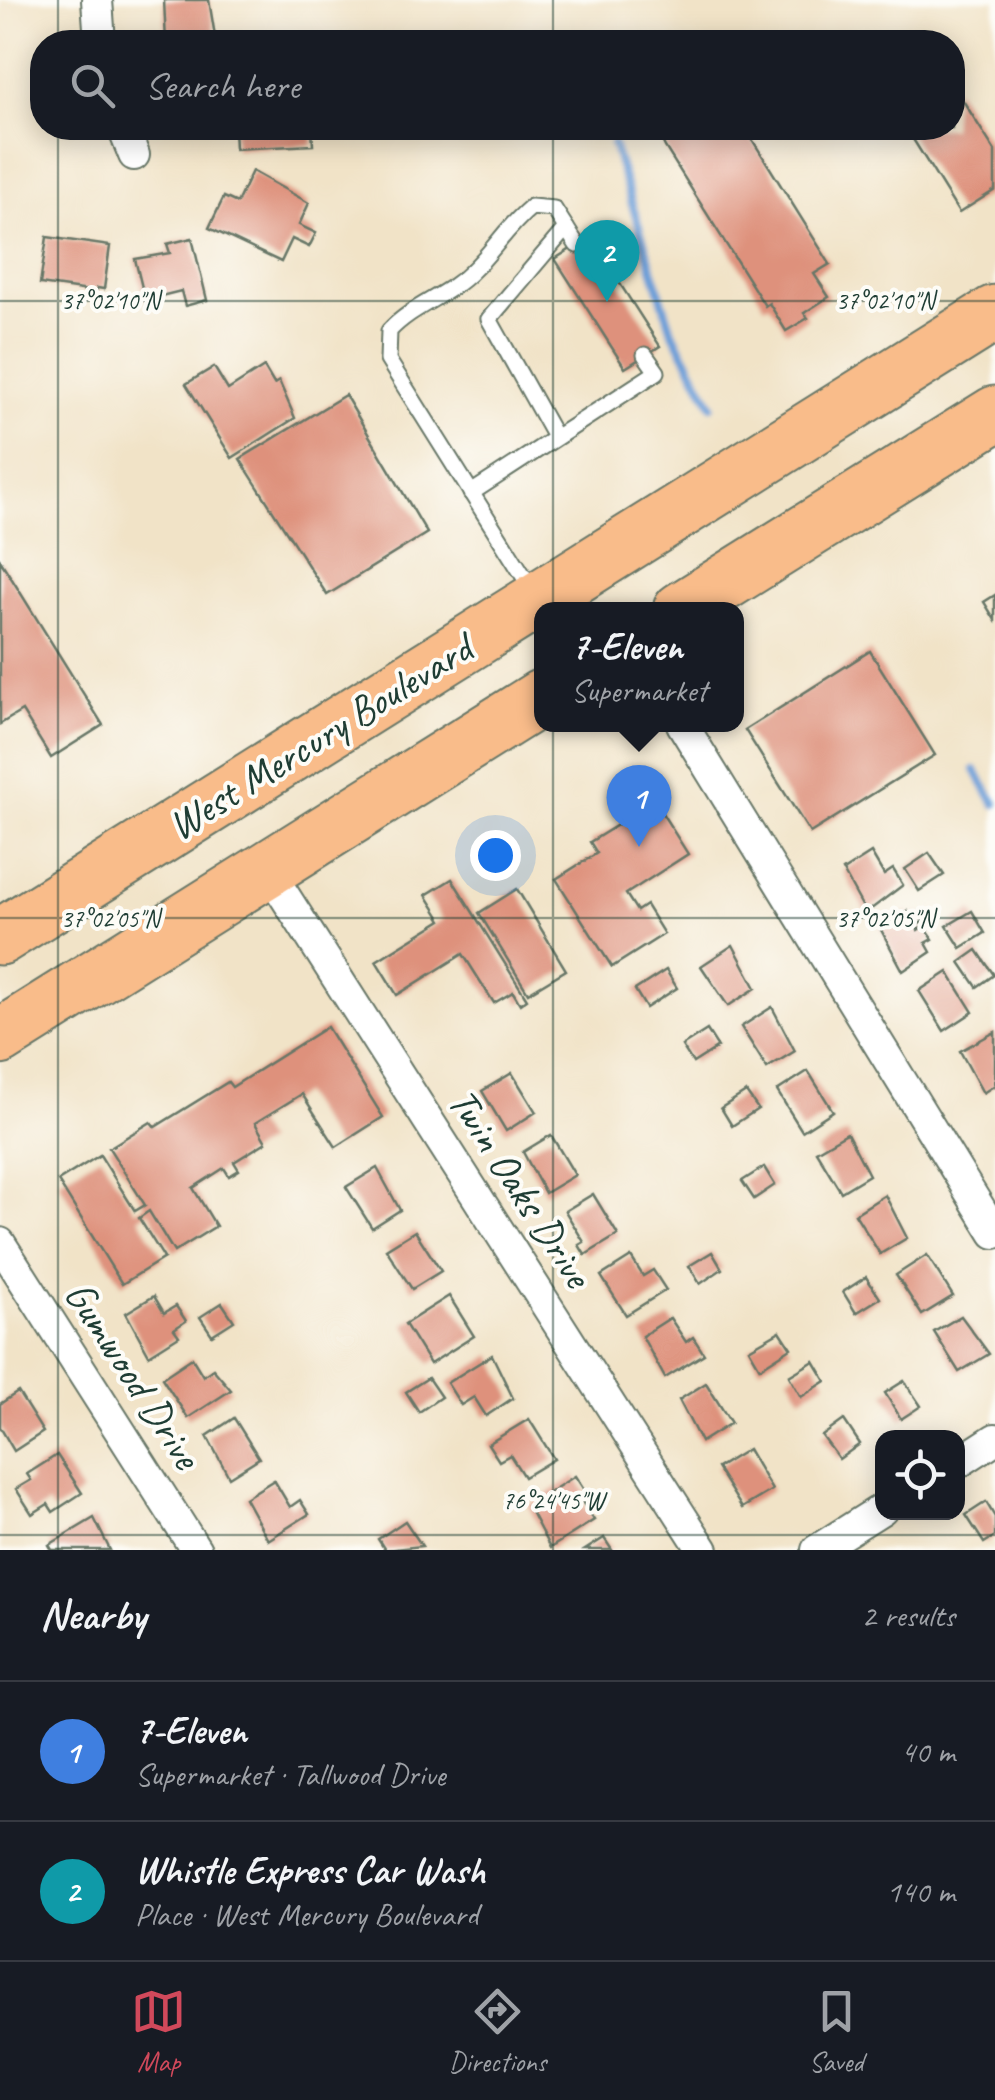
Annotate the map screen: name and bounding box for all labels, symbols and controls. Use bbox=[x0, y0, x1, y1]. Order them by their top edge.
search box bbox=[30, 30, 965, 140]
icon: search bbox=[65, 58, 120, 113]
text: Search here bbox=[145, 62, 300, 109]
pin: 2 bbox=[574, 220, 640, 302]
text: 37°02'10"N bbox=[61, 285, 163, 317]
text: 37°02'10"N bbox=[836, 285, 938, 317]
popup bbox=[534, 602, 744, 732]
street label: West Mercury Boulevard bbox=[158, 619, 487, 852]
text: 7-Eleven bbox=[571, 623, 683, 670]
text: Supermarket bbox=[571, 670, 707, 711]
pin: 1 bbox=[606, 764, 672, 847]
your location bbox=[470, 830, 521, 881]
text: 37°02'05"N bbox=[61, 903, 163, 935]
text: 37°02'05"N bbox=[836, 903, 938, 935]
street label: Twin Oaks Drive bbox=[436, 1078, 605, 1300]
street label: Gumwood Drive bbox=[53, 1271, 214, 1481]
map controls bbox=[875, 1430, 965, 1520]
button: locate bbox=[875, 1430, 965, 1520]
text: 76°24'45"W bbox=[502, 1485, 608, 1517]
text: Nearby bbox=[40, 1589, 146, 1642]
text: 2 results bbox=[861, 1595, 955, 1636]
text: 7-Eleven bbox=[135, 1707, 247, 1754]
text: 1 bbox=[65, 1731, 80, 1772]
text: 40 m bbox=[901, 1731, 955, 1772]
text: Supermarket · Tallwood Drive bbox=[135, 1754, 446, 1795]
text: Whistle Express Car Wash bbox=[135, 1847, 485, 1894]
text: 2 bbox=[65, 1871, 80, 1912]
text: 140 m bbox=[886, 1871, 955, 1912]
text: Place · West Mercury Boulevard bbox=[135, 1894, 478, 1935]
tab: Map bbox=[131, 1984, 186, 2079]
tab: Directions bbox=[449, 1984, 546, 2079]
tab: Saved bbox=[809, 1984, 864, 2079]

